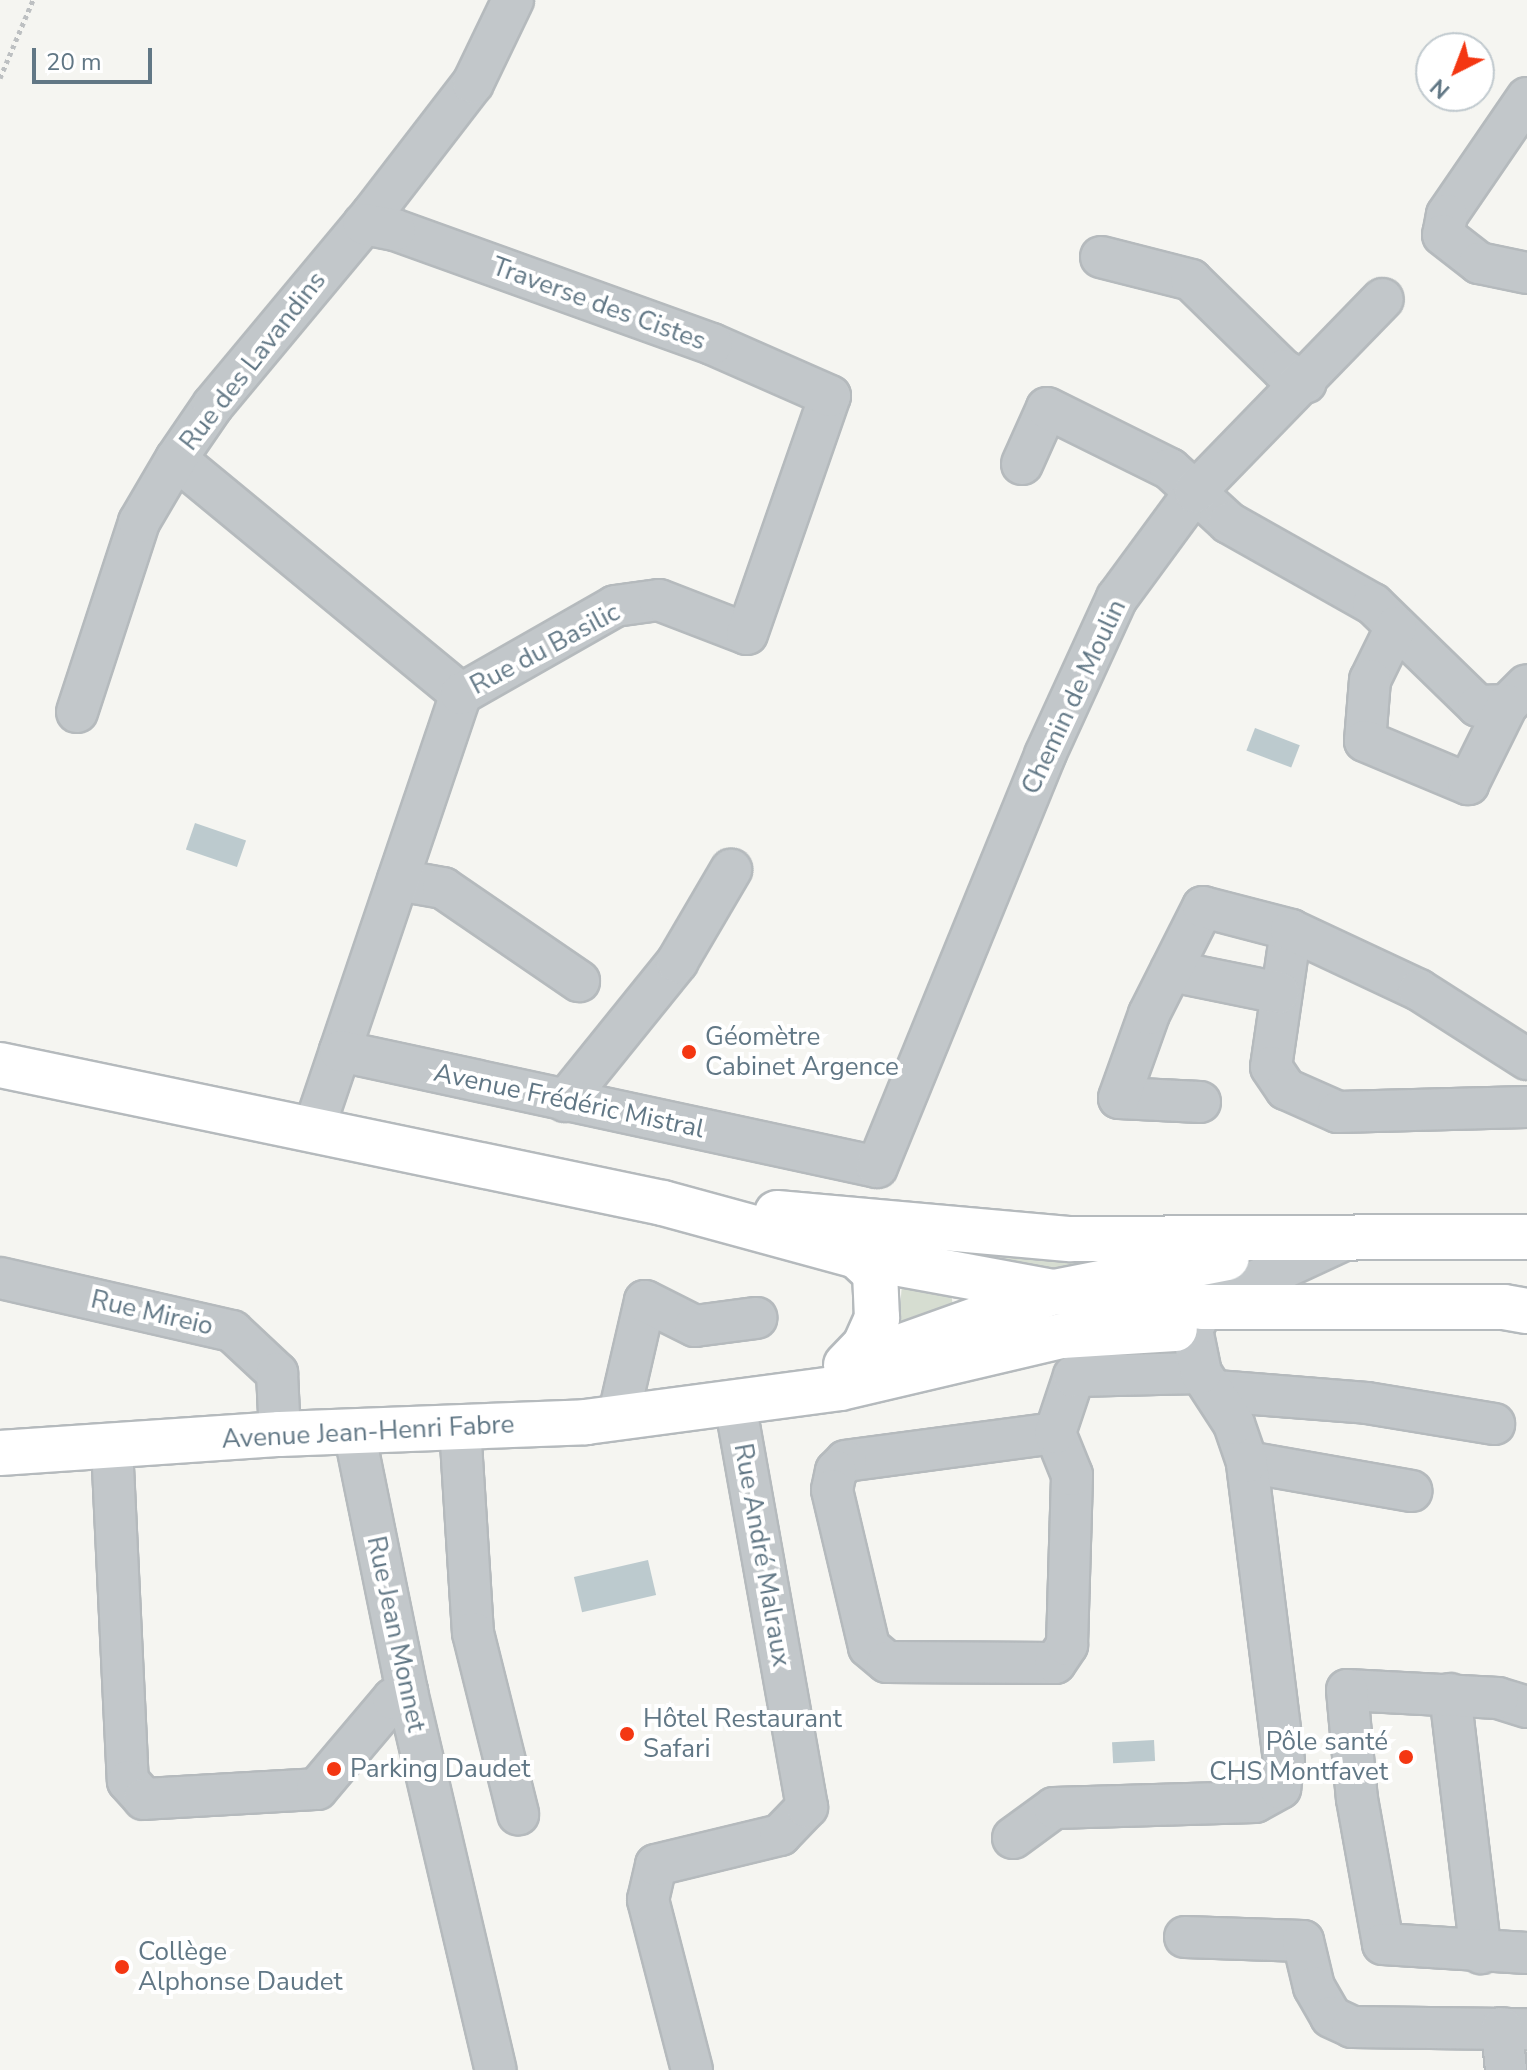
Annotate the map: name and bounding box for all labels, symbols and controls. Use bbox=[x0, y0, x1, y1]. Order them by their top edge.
scale bar bbox=[36, 32, 156, 82]
north arrow bbox=[1415, 32, 1495, 112]
text: 20 m bbox=[46, 46, 102, 78]
text: N bbox=[1424, 72, 1456, 105]
street label: Traverse des Cistes bbox=[488, 251, 710, 357]
street label: Rue des Lavandins bbox=[173, 265, 333, 457]
street label: Chemin de Moulin bbox=[1015, 595, 1133, 799]
street label: Rue du Basilic bbox=[465, 597, 625, 701]
place label: Géomètre Cabinet Argence bbox=[705, 1021, 899, 1082]
marker: Géomètre Cabinet Argence bbox=[680, 1043, 698, 1061]
street label: Avenue Frédéric Mistral bbox=[431, 1057, 707, 1145]
street label: Rue Mireio bbox=[88, 1284, 216, 1342]
street label: Avenue Jean-Henri Fabre bbox=[221, 1409, 515, 1455]
street label: Rue André Malraux bbox=[727, 1441, 797, 1669]
street label: Rue Jean Monnet bbox=[360, 1533, 432, 1735]
place label: Hôtel Restaurant Safari bbox=[643, 1703, 842, 1764]
marker: Hôtel Restaurant Safari bbox=[618, 1725, 636, 1743]
place label: Pôle santé CHS Montfavet bbox=[1209, 1726, 1388, 1788]
marker: Pôle santé CHS Montfavet bbox=[1395, 1746, 1417, 1768]
place label: Parking Daudet bbox=[350, 1753, 530, 1785]
marker: Parking Daudet bbox=[325, 1760, 343, 1778]
place label: Collège Alphonse Daudet bbox=[138, 1936, 343, 1998]
marker: Collège Alphonse Daudet bbox=[113, 1958, 131, 1976]

